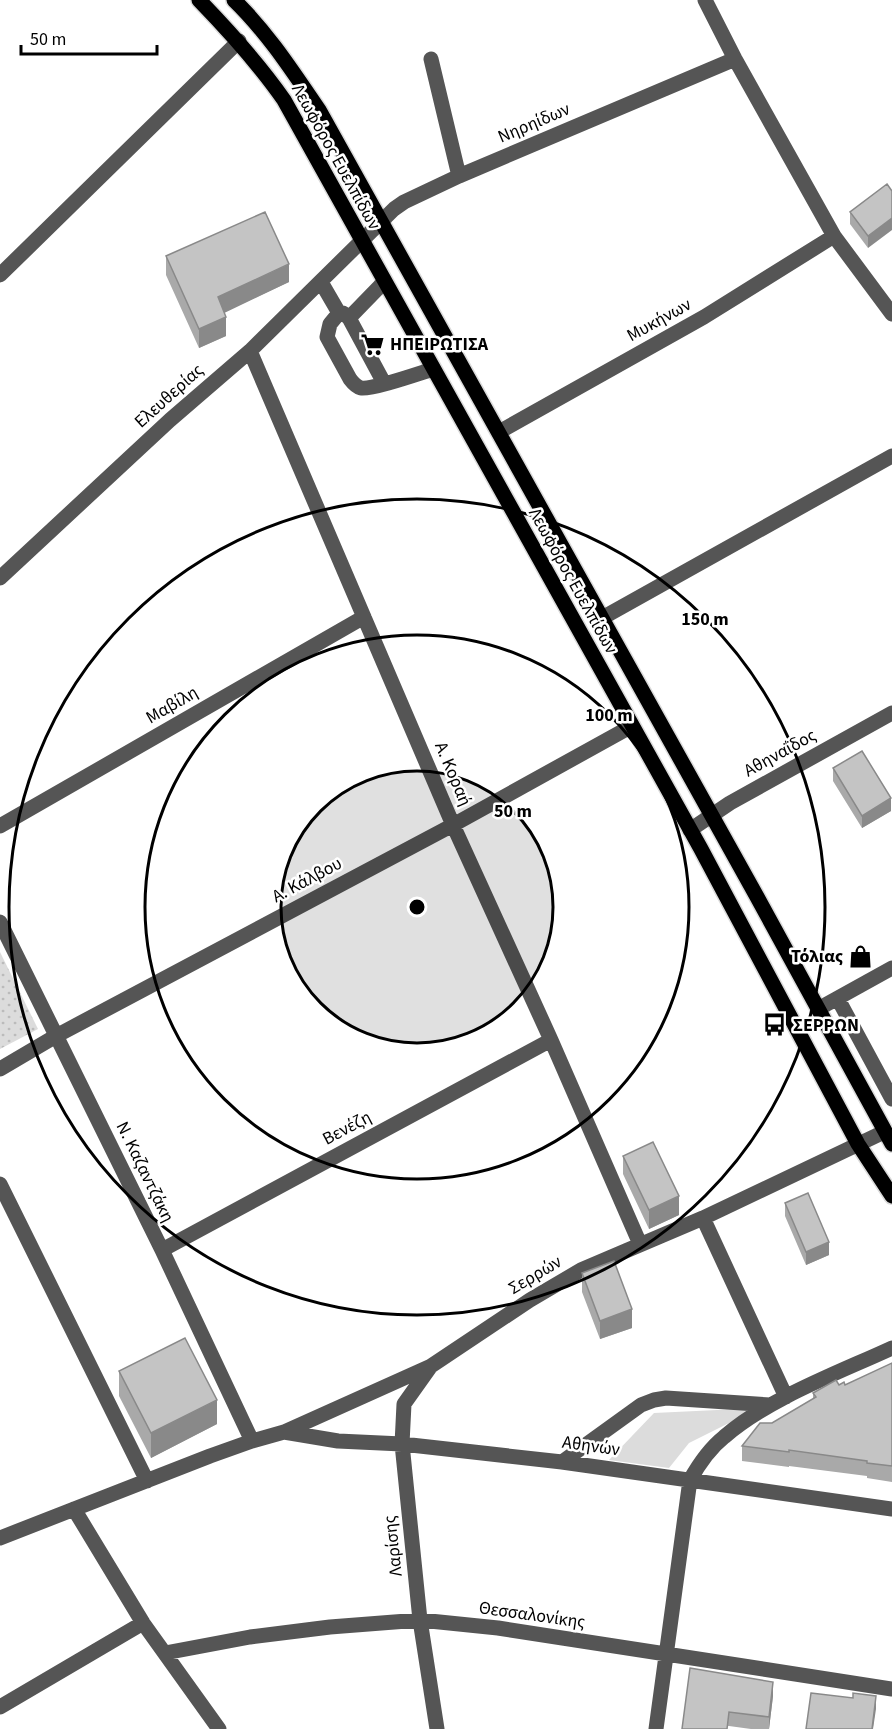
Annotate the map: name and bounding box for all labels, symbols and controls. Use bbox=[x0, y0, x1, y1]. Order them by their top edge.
scale bar bbox=[21, 18, 158, 56]
text: 50 m bbox=[30, 27, 66, 52]
street label: Λεωφόρος Ευελπίδων bbox=[285, 80, 387, 235]
street label: Νηρηίδων bbox=[494, 96, 574, 149]
street label: Μυκήνων bbox=[622, 292, 696, 348]
supermarket icon: ΗΠΕΙΡΩΤΙΣΑ bbox=[359, 331, 385, 357]
place label: ΗΠΕΙΡΩΤΙΣΑ bbox=[390, 332, 489, 357]
street label: Ελευθερίας bbox=[129, 358, 209, 434]
street label: Λεωφόρος Ευελπίδων bbox=[522, 504, 624, 659]
text: 150 m bbox=[681, 607, 729, 632]
street label: Μαβίλη bbox=[141, 680, 203, 730]
text: 100 m bbox=[585, 703, 633, 728]
street label: Αθηναΐδος bbox=[739, 723, 821, 783]
street label: Α. Κοραή bbox=[428, 738, 478, 810]
text: 50 m bbox=[494, 799, 532, 824]
street label: A. Κάλβου bbox=[268, 851, 346, 909]
centre of rings bbox=[407, 897, 427, 917]
shop icon: Τόλιας bbox=[848, 943, 874, 969]
place label: Τόλιας bbox=[791, 944, 843, 969]
bus stop icon: ΣΕΡΡΩΝ bbox=[762, 1012, 788, 1038]
place label: ΣΕΡΡΩΝ bbox=[793, 1013, 859, 1038]
street label: Βενέζη bbox=[318, 1105, 376, 1151]
street label: Ν. Καζαντζάκη bbox=[110, 1117, 180, 1227]
street label: Σερρών bbox=[504, 1249, 567, 1301]
street label: Αθηνών bbox=[560, 1430, 622, 1462]
street label: Λαρίσης bbox=[377, 1514, 409, 1578]
street label: Θεσσαλονίκης bbox=[477, 1595, 587, 1635]

